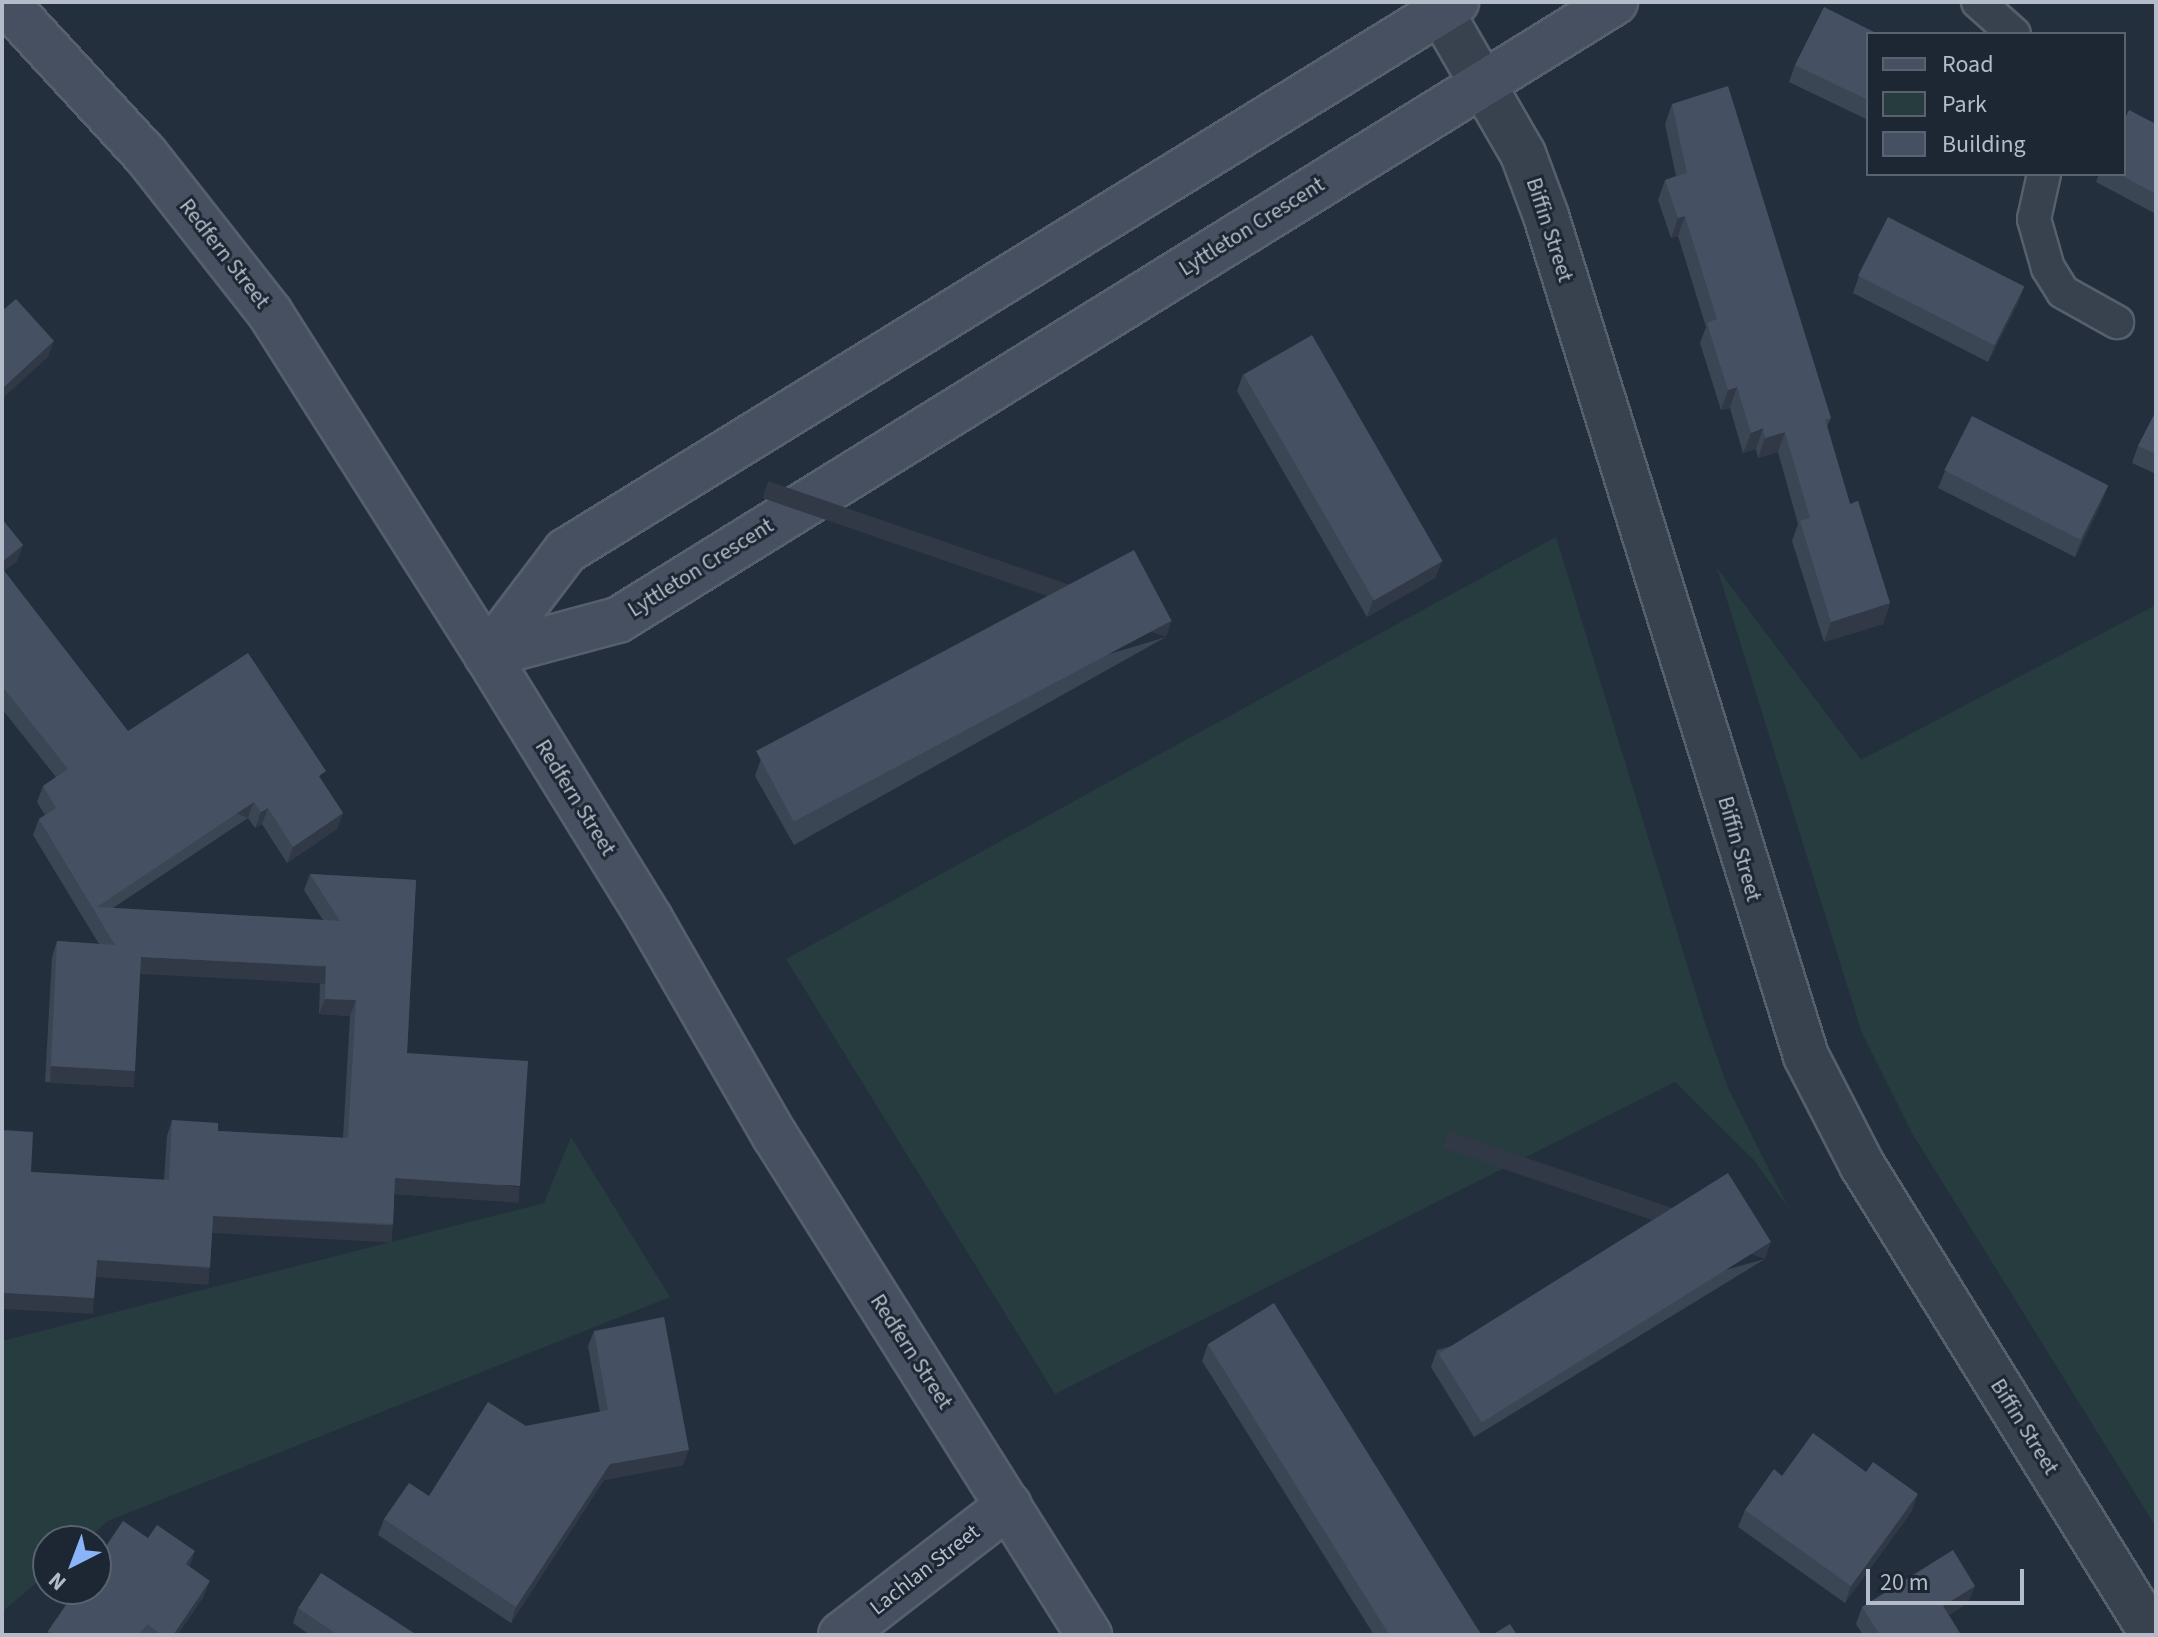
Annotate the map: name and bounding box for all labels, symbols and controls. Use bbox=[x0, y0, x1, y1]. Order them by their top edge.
legend bbox=[1866, 32, 2126, 176]
text: Road bbox=[1942, 47, 1994, 82]
text: Park bbox=[1942, 87, 1987, 122]
text: Building bbox=[1942, 127, 2026, 162]
street label: Lyttleton Crescent bbox=[1174, 172, 1330, 282]
street label: Biffin Street bbox=[1520, 175, 1578, 285]
street label: Redfern Street bbox=[173, 194, 275, 314]
street label: Lyttleton Crescent bbox=[623, 513, 779, 623]
street label: Redfern Street bbox=[529, 735, 621, 861]
street label: Biffin Street bbox=[1711, 793, 1767, 905]
street label: Redfern Street bbox=[864, 1290, 958, 1414]
street label: Biffin Street bbox=[1984, 1374, 2064, 1480]
street label: Lachlan Street bbox=[865, 1519, 985, 1621]
north arrow bbox=[32, 1525, 112, 1605]
scale bar bbox=[1870, 1553, 2028, 1603]
text: N bbox=[41, 1565, 73, 1598]
text: 20 m bbox=[1880, 1565, 1929, 1600]

